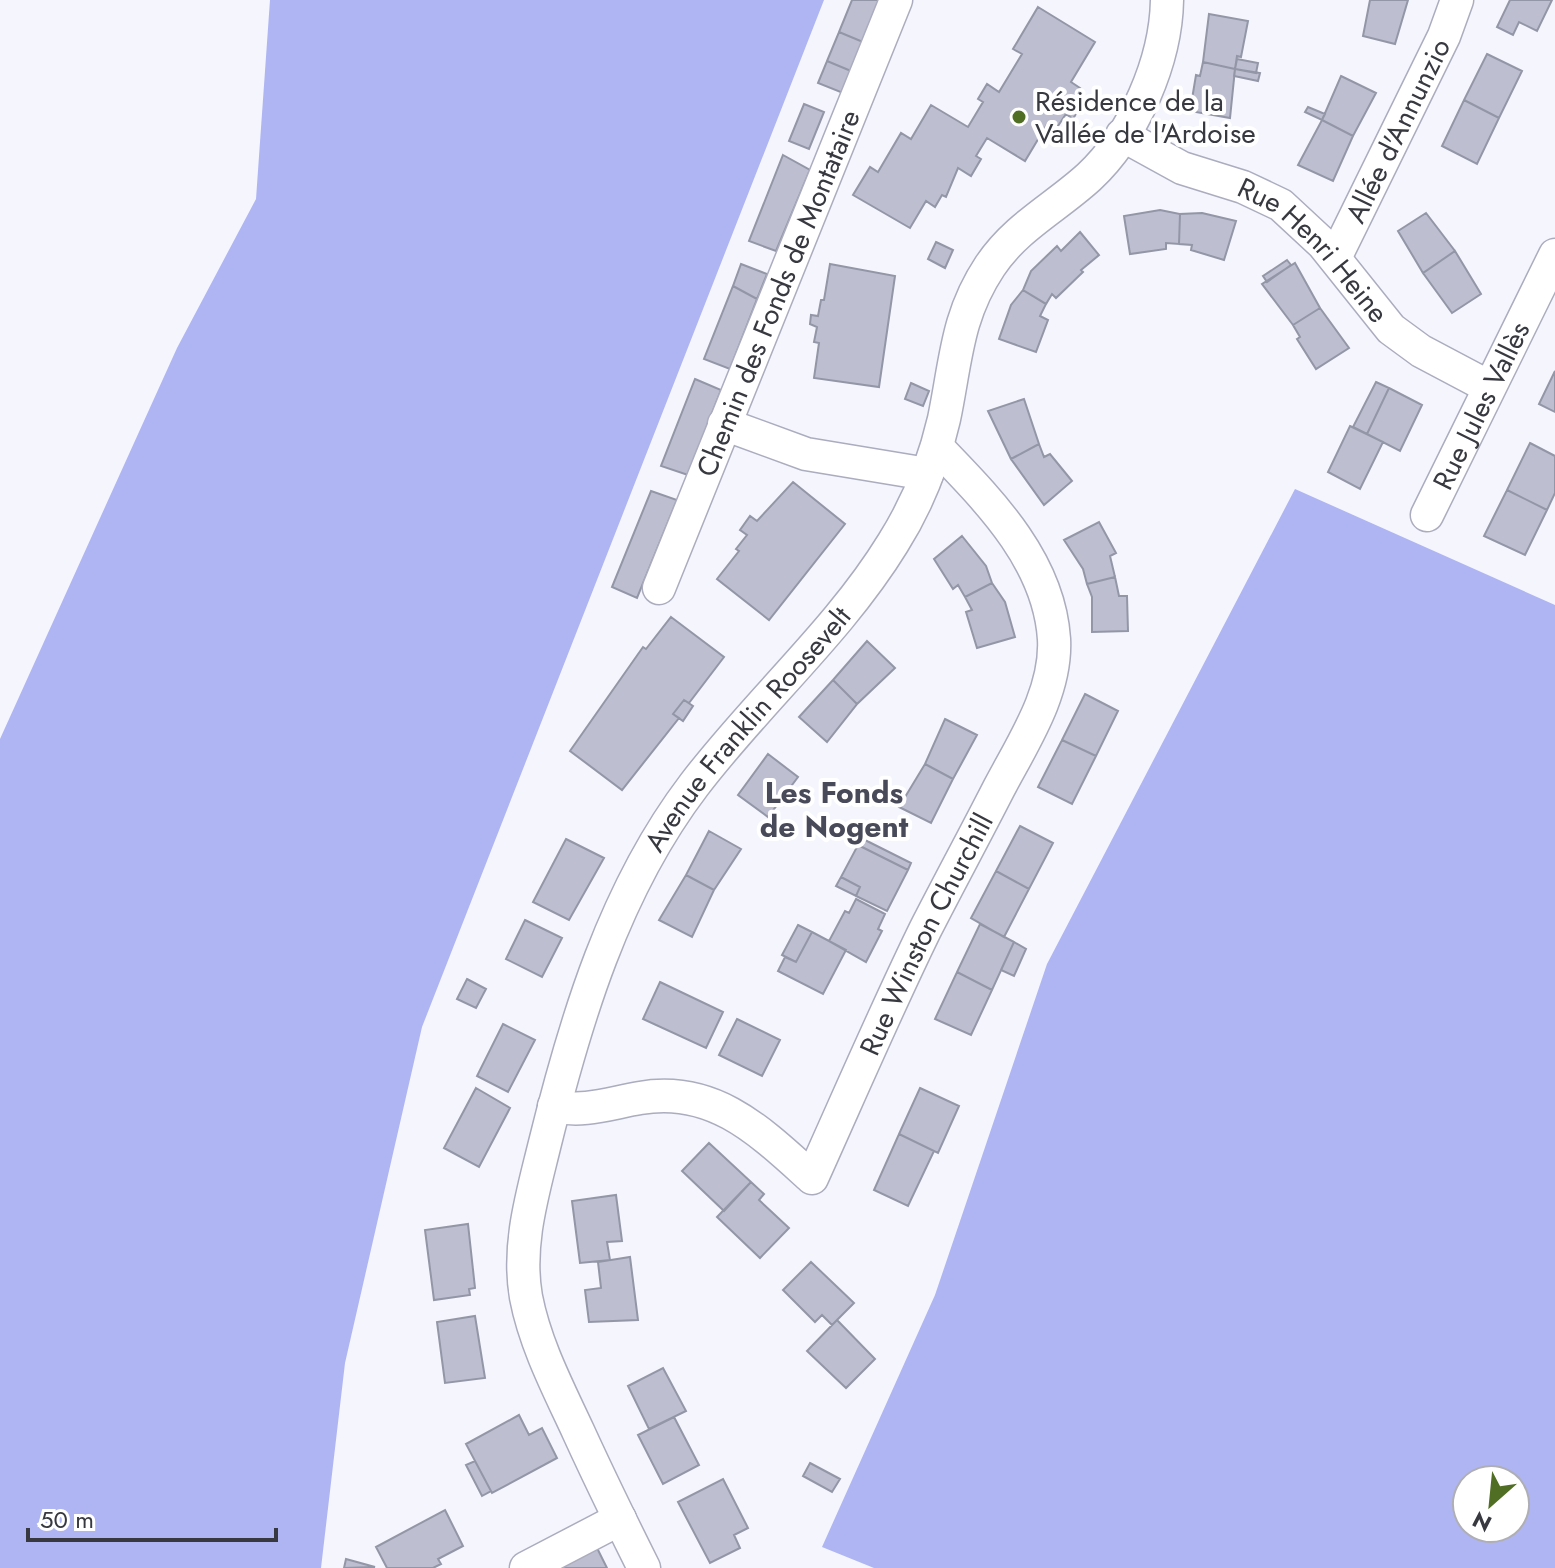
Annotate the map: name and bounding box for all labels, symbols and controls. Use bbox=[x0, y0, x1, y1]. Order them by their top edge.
street label: Allée d'Annunzio bbox=[1335, 31, 1461, 230]
place label: Résidence de la Vallée de l'Ardoise bbox=[1035, 81, 1256, 154]
street label: Chemin des Fonds de Montataire bbox=[686, 104, 871, 483]
marker: Résidence de la Vallée de l'Ardoise bbox=[1010, 108, 1028, 126]
street label: Rue Henri Heine bbox=[1231, 167, 1398, 332]
street label: Rue Jules Vallès bbox=[1423, 315, 1540, 497]
street label: Avenue Franklin Roosevelt bbox=[634, 598, 861, 860]
district label: Les Fonds de Nogent bbox=[760, 771, 909, 848]
street label: Rue Winston Churchill bbox=[849, 806, 1003, 1062]
north arrow bbox=[1451, 1464, 1531, 1544]
scale bar bbox=[28, 1492, 276, 1542]
text: 50 m bbox=[40, 1502, 94, 1537]
text: N bbox=[1467, 1504, 1497, 1540]

